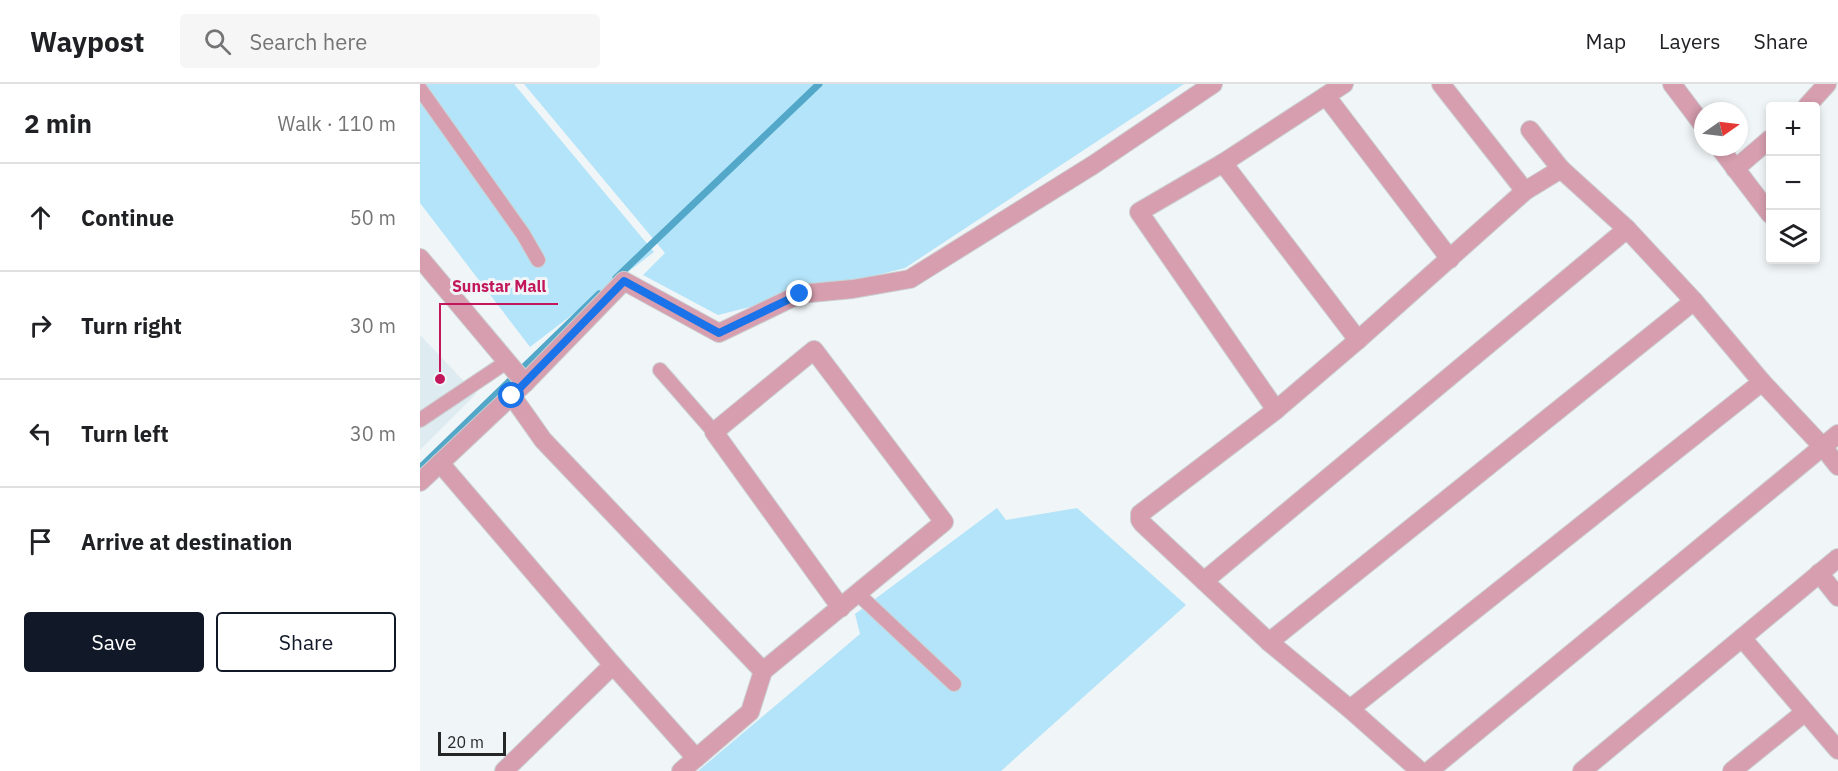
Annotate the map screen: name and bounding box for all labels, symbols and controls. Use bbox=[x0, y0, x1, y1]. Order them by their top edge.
search box bbox=[180, 14, 600, 68]
text: Waypost bbox=[30, 23, 144, 60]
icon: search bbox=[201, 25, 234, 58]
text: Search here bbox=[249, 27, 367, 56]
text: Map bbox=[1586, 27, 1626, 55]
text: Layers bbox=[1659, 27, 1721, 55]
text: Share bbox=[1754, 27, 1808, 55]
north arrow bbox=[1694, 102, 1748, 156]
map controls bbox=[1766, 102, 1820, 264]
button: + bbox=[1766, 102, 1820, 156]
text: 2 min bbox=[24, 106, 92, 140]
text: Walk · 110 m bbox=[278, 110, 396, 137]
button: − bbox=[1766, 156, 1820, 210]
icon: ahead bbox=[24, 201, 57, 234]
text: Continue bbox=[81, 203, 174, 232]
text: 50 m bbox=[350, 204, 396, 231]
button: layers bbox=[1766, 210, 1820, 264]
callout: Sunstar Mall bbox=[440, 270, 558, 304]
text: Sunstar Mall bbox=[452, 276, 546, 296]
route end bbox=[786, 280, 812, 306]
icon: right bbox=[24, 309, 57, 342]
text: Turn right bbox=[81, 311, 182, 340]
text: 30 m bbox=[350, 312, 396, 339]
route start bbox=[498, 382, 524, 408]
icon: left bbox=[24, 417, 57, 450]
text: Turn left bbox=[81, 419, 169, 448]
text: 30 m bbox=[350, 420, 396, 447]
icon: arrive bbox=[24, 525, 57, 558]
text: Arrive at destination bbox=[81, 527, 292, 556]
button: Save bbox=[24, 612, 204, 672]
button: Share bbox=[216, 612, 396, 672]
scale bar bbox=[438, 729, 506, 756]
text: 20 m bbox=[447, 732, 484, 752]

